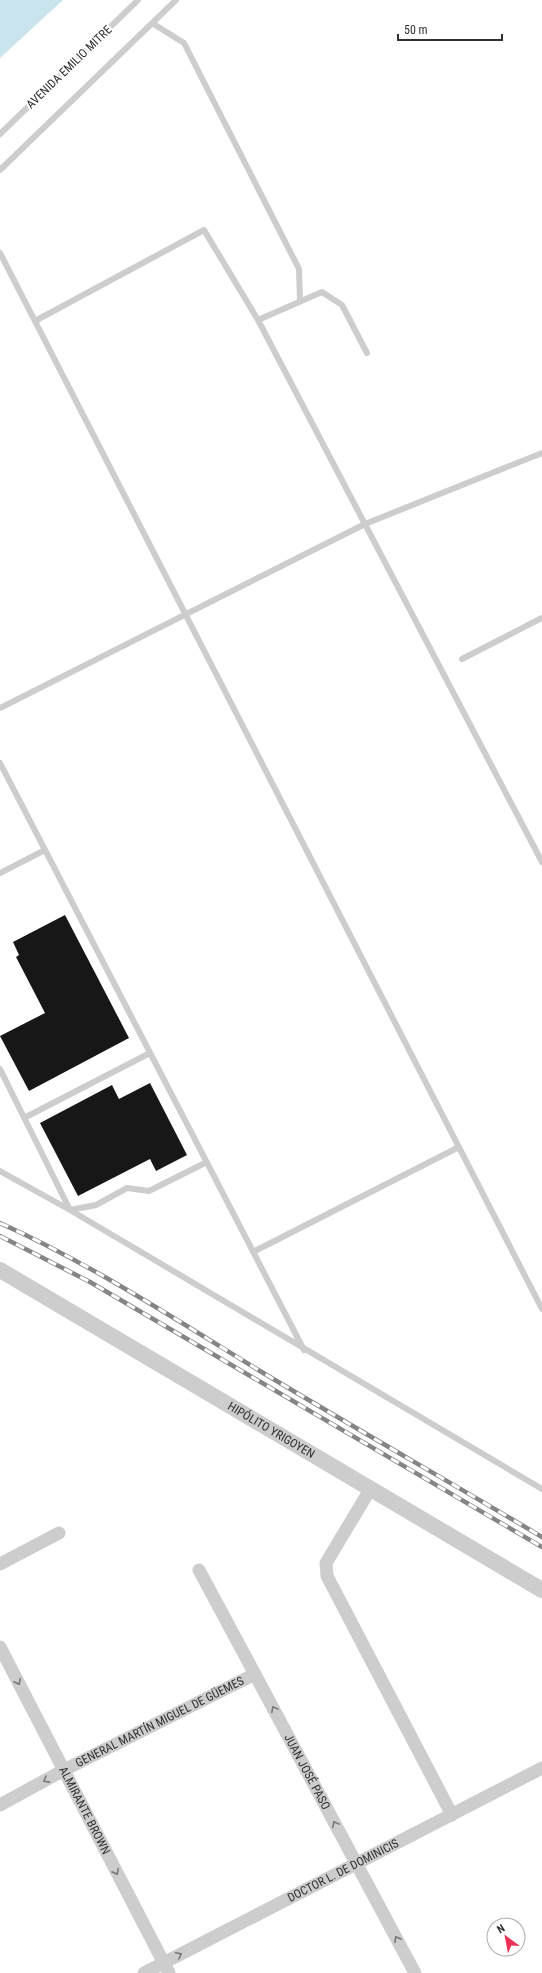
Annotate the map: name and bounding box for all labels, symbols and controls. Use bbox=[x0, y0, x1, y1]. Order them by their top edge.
scale bar bbox=[398, 16, 502, 42]
street label: AVENIDA EMILIO MITRE bbox=[23, 23, 115, 111]
text: 50 m bbox=[404, 23, 428, 37]
street label: HIPÓLITO YRIGOYEN bbox=[225, 1399, 317, 1461]
street label: GENERAL MARTÍN MIGUEL DE GÜEMES bbox=[73, 1674, 246, 1770]
one-way arrow bbox=[13, 1678, 21, 1685]
one-way arrow bbox=[272, 1706, 279, 1714]
street label: JUAN JOSÉ PASO bbox=[281, 1732, 333, 1812]
street label: ALMIRANTE BROWN bbox=[56, 1764, 113, 1857]
one-way arrow bbox=[43, 1775, 50, 1783]
one-way arrow bbox=[332, 1821, 340, 1829]
street label: DOCTOR L. DE DOMINICIS bbox=[285, 1836, 401, 1905]
one-way arrow bbox=[112, 1868, 119, 1875]
north arrow bbox=[486, 1917, 526, 1957]
text: N bbox=[495, 1922, 507, 1936]
one-way arrow bbox=[394, 1936, 401, 1943]
one-way arrow bbox=[175, 1952, 182, 1960]

